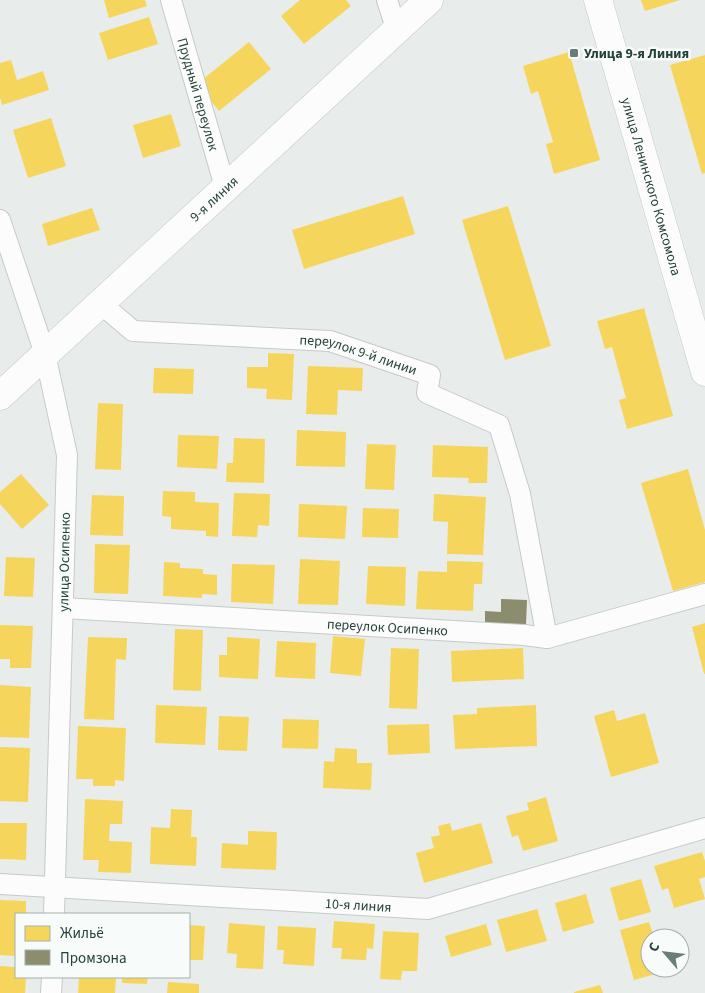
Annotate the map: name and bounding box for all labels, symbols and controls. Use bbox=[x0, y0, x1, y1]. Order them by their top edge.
street label: Прудный переулок bbox=[171, 36, 223, 153]
place label: Улица 9-я Линия bbox=[584, 44, 689, 64]
marker: Улица 9-я Линия bbox=[568, 47, 580, 59]
street label: улица Ленинского Комсомола bbox=[616, 95, 686, 278]
street label: 9-я линия bbox=[186, 172, 243, 227]
street label: переулок 9-й линии bbox=[299, 330, 419, 381]
street label: улица Осипенко bbox=[54, 512, 76, 612]
street label: переулок Осипенко bbox=[326, 614, 448, 642]
street label: 10-я линия bbox=[325, 894, 392, 918]
legend bbox=[15, 913, 190, 978]
text: Жильё bbox=[60, 923, 104, 944]
north arrow bbox=[640, 928, 690, 978]
text: С bbox=[644, 939, 665, 956]
text: Промзона bbox=[60, 948, 127, 969]

